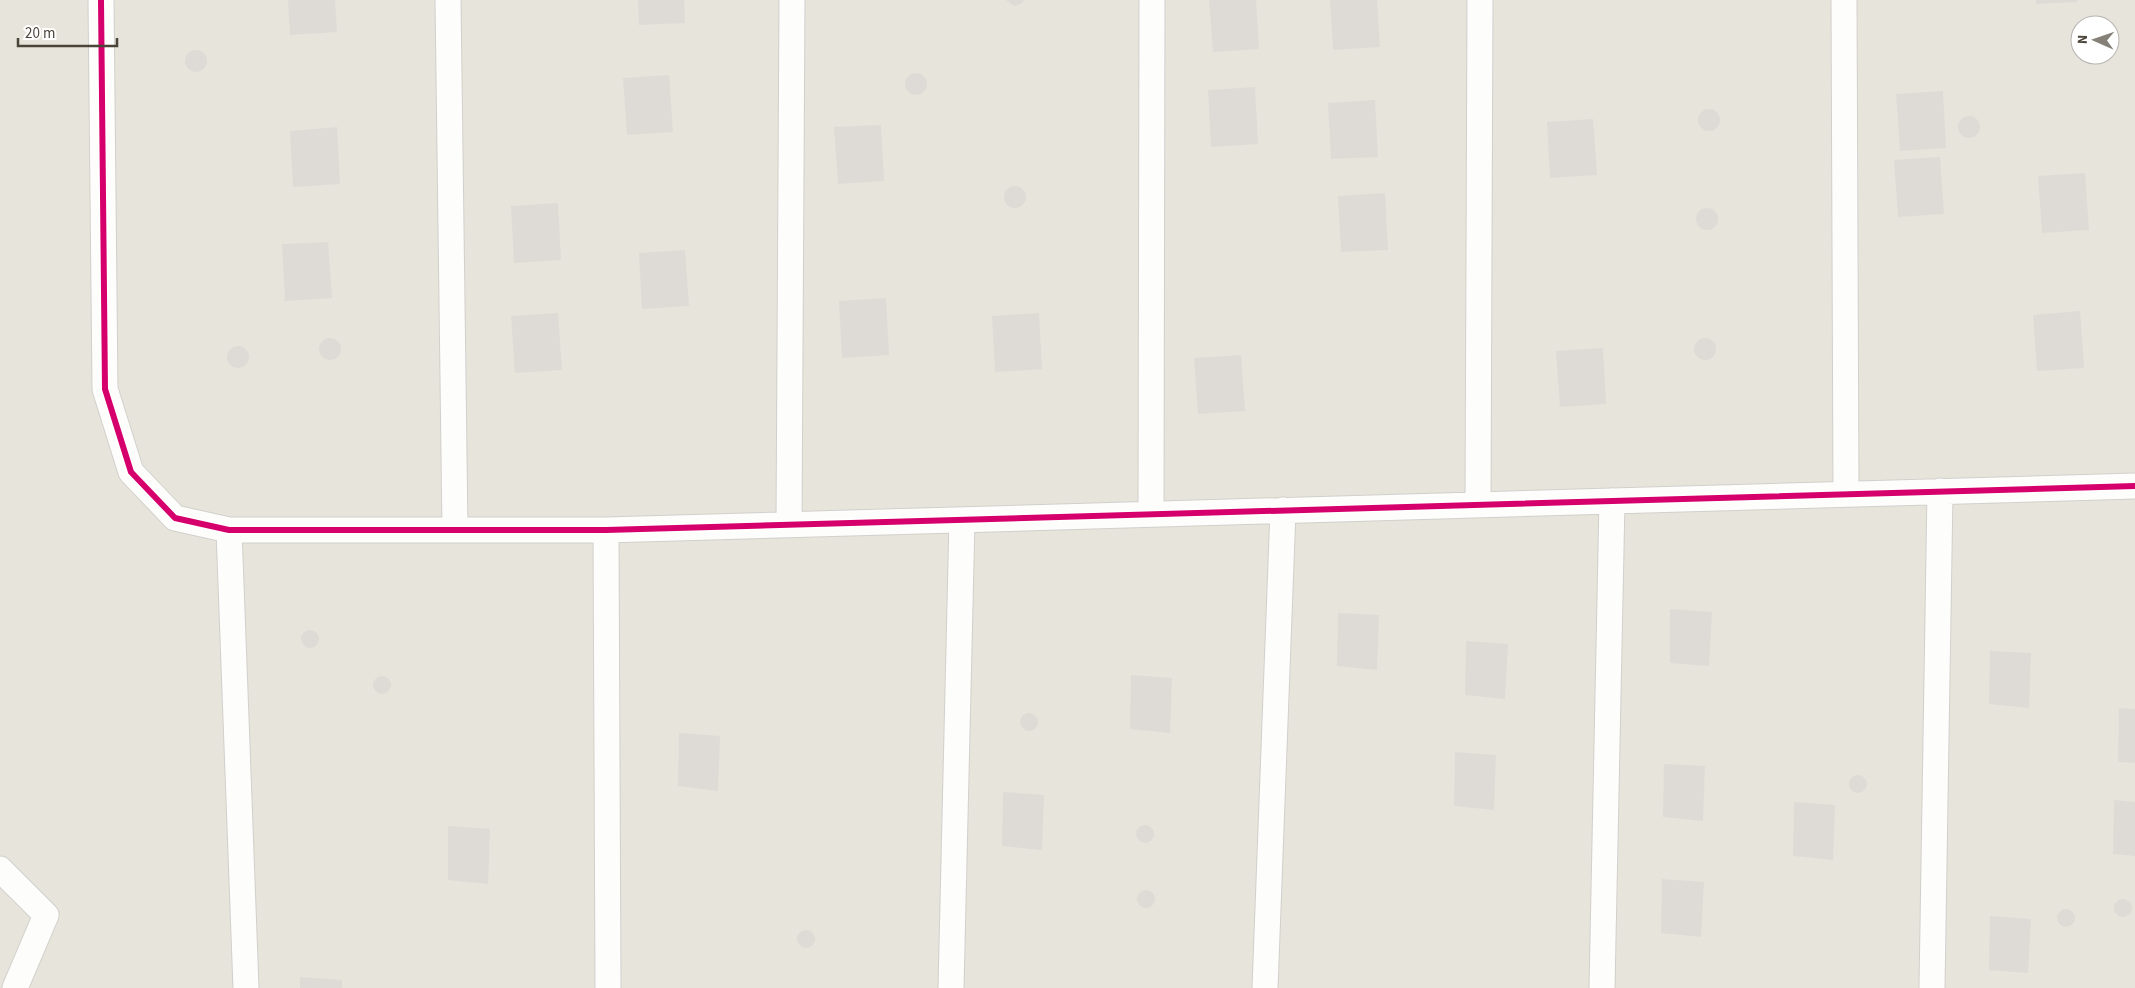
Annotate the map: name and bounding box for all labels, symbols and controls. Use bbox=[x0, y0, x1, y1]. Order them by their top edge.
scale bar bbox=[18, 15, 116, 47]
north arrow bbox=[2070, 15, 2120, 65]
text: 20 m bbox=[25, 23, 55, 44]
text: N bbox=[2073, 35, 2093, 45]

